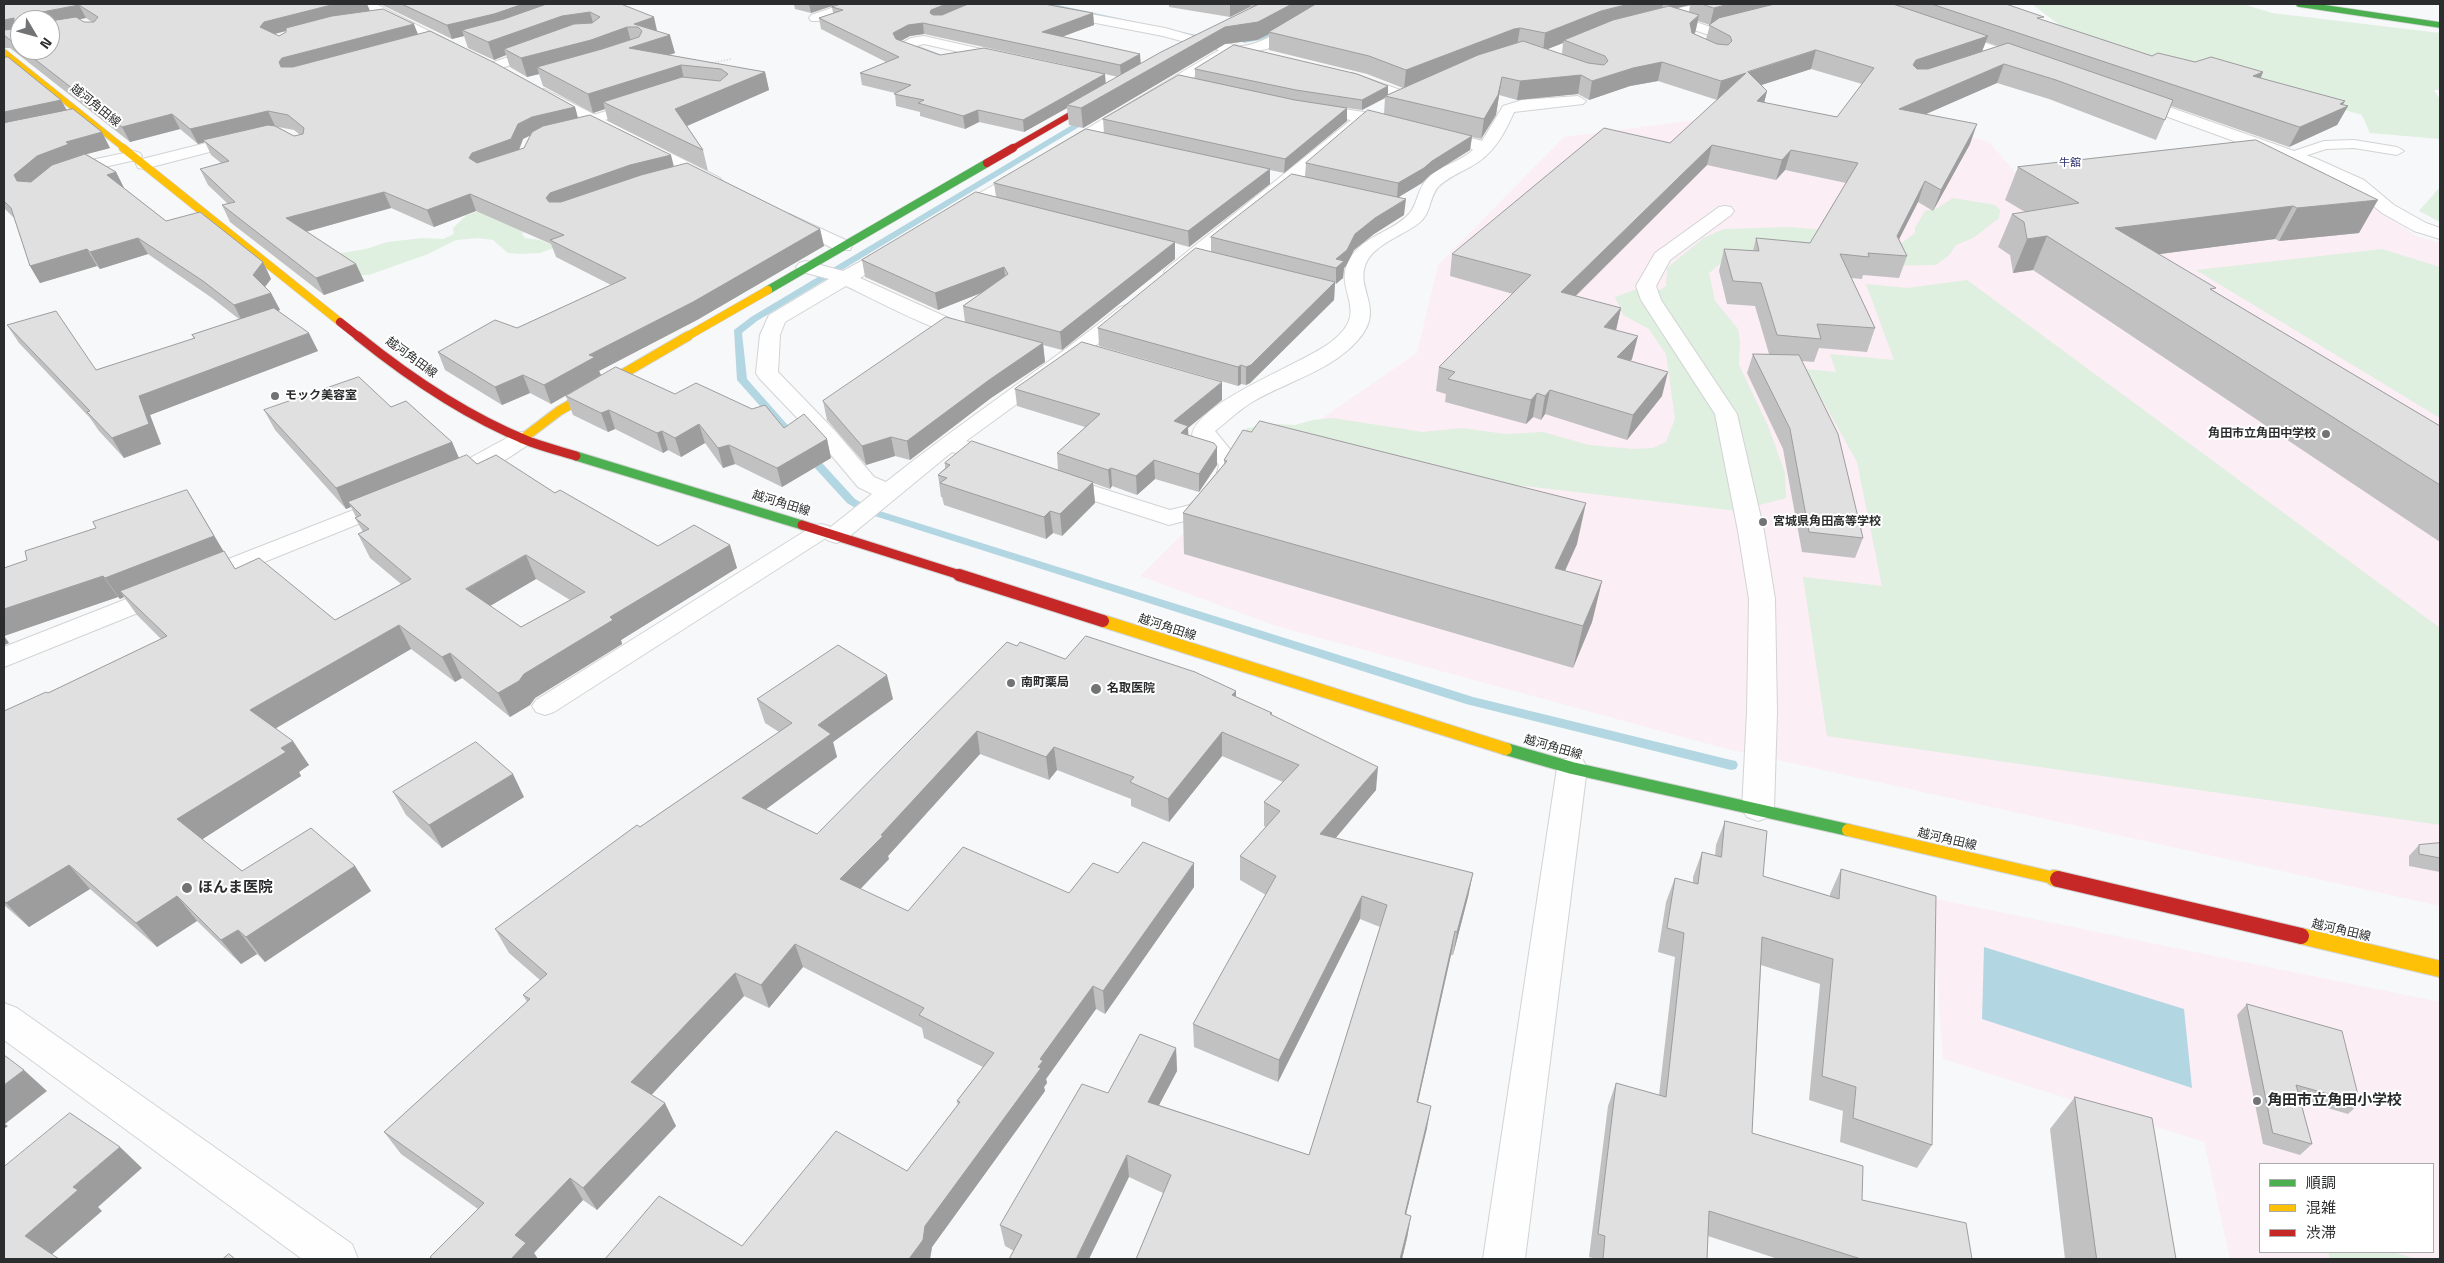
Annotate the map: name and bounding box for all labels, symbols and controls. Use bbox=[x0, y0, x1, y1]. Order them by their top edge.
north arrow bbox=[10, 10, 60, 60]
text: N bbox=[35, 34, 58, 54]
street label: 越河角田線 bbox=[67, 82, 123, 130]
district label: 牛舘 bbox=[2059, 156, 2081, 170]
street label: 越河角田線 bbox=[382, 335, 440, 381]
place label: モック美容室 bbox=[285, 389, 357, 403]
marker: モック美容室 bbox=[269, 390, 281, 402]
place label: 角田市立角田中学校 bbox=[2208, 427, 2316, 441]
marker: 角田市立角田中学校 bbox=[2320, 428, 2332, 440]
street label: 越河角田線 bbox=[750, 488, 812, 520]
place label: 宮城県角田高等学校 bbox=[1773, 515, 1881, 529]
marker: 宮城県角田高等学校 bbox=[1757, 516, 1769, 528]
street label: 越河角田線 bbox=[1136, 612, 1198, 644]
place label: 南町薬局 bbox=[1021, 676, 1069, 690]
marker: 南町薬局 bbox=[1005, 677, 1017, 689]
marker: 名取医院 bbox=[1089, 682, 1103, 696]
place label: 名取医院 bbox=[1107, 682, 1155, 696]
street label: 越河角田線 bbox=[1522, 733, 1584, 763]
street label: 越河角田線 bbox=[1916, 826, 1978, 854]
place label: ほんま医院 bbox=[198, 879, 273, 897]
marker: ほんま医院 bbox=[180, 881, 194, 895]
street label: 越河角田線 bbox=[2310, 917, 2372, 945]
place label: 角田市立角田小学校 bbox=[2267, 1092, 2402, 1110]
marker: 角田市立角田小学校 bbox=[2251, 1095, 2263, 1107]
legend bbox=[2259, 1163, 2434, 1253]
text: 順調 bbox=[2306, 1171, 2336, 1194]
text: 混雑 bbox=[2306, 1196, 2336, 1219]
text: 渋滞 bbox=[2306, 1221, 2336, 1244]

